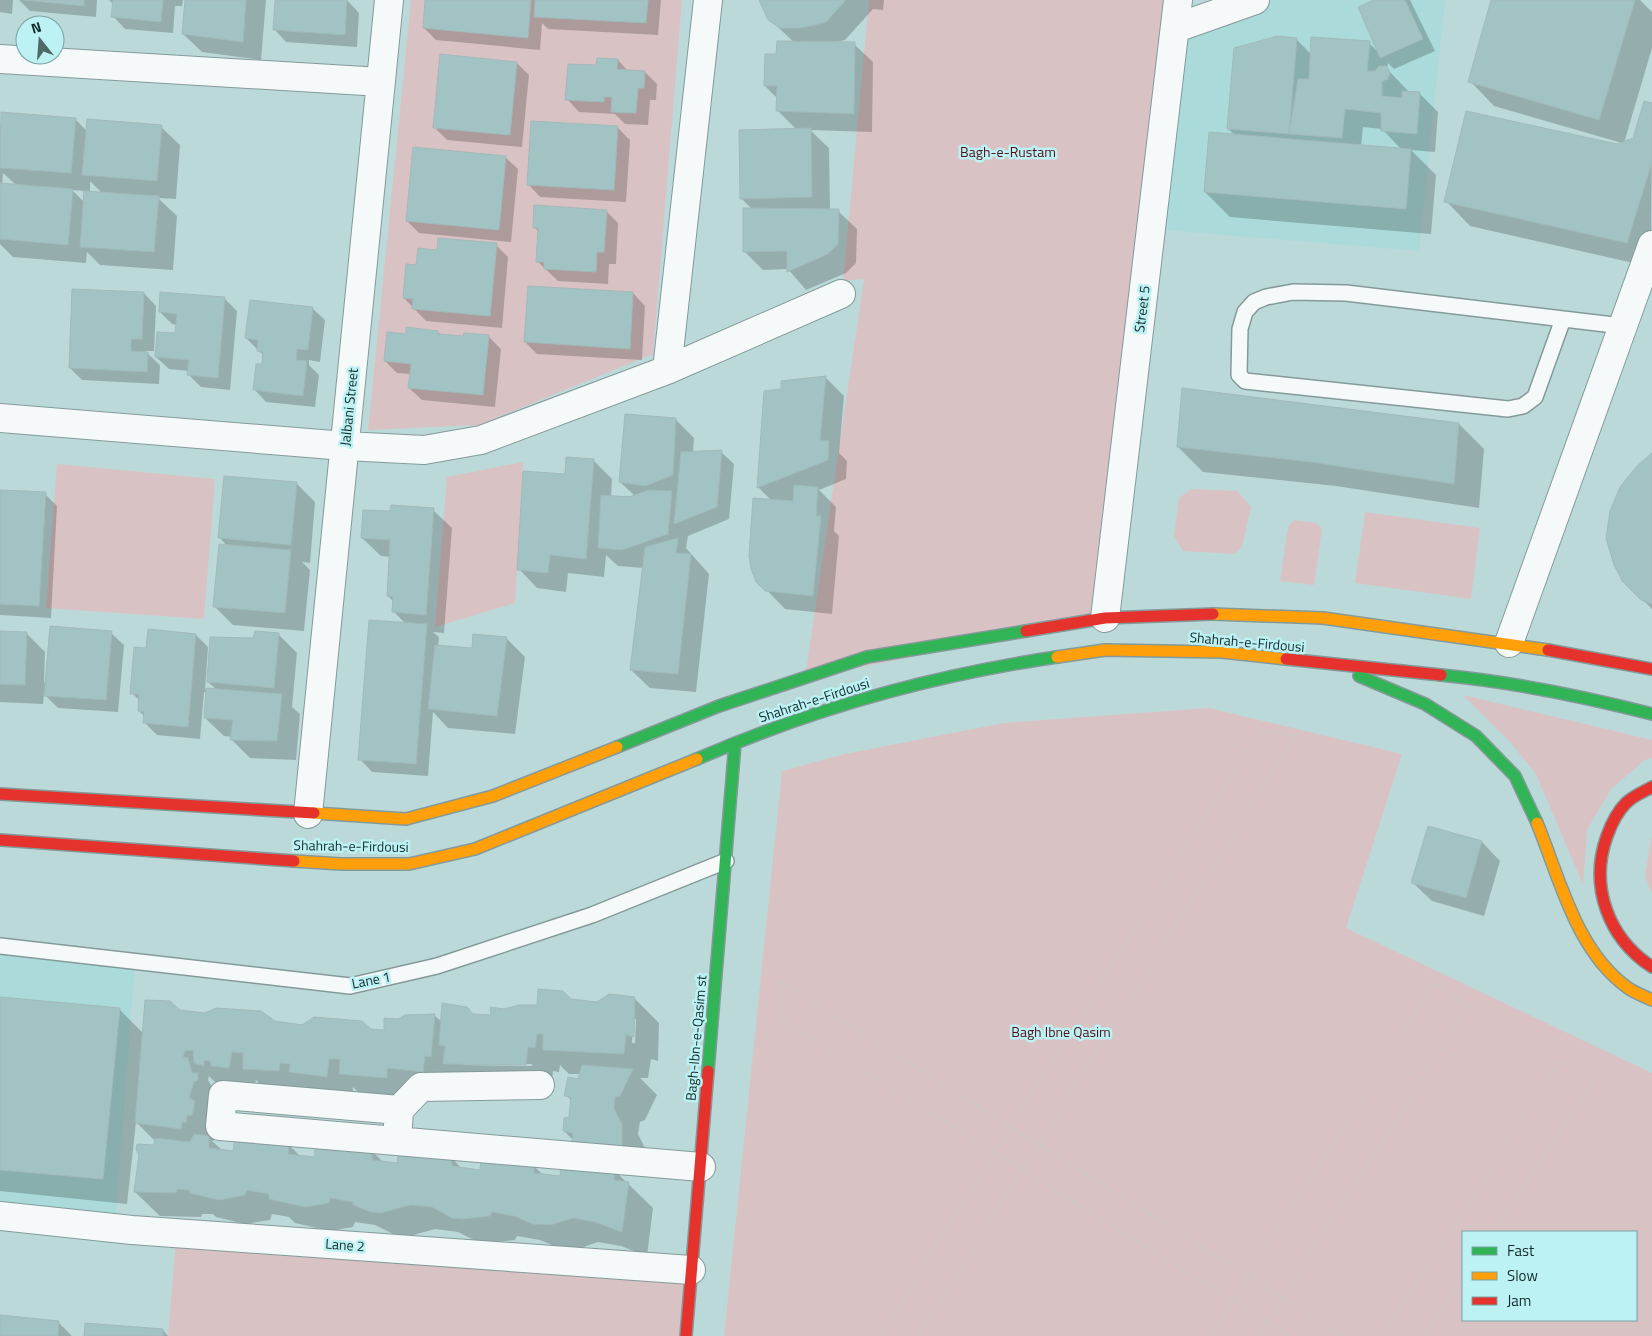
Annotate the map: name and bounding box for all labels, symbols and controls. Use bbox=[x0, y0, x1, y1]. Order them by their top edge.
north arrow bbox=[15, 15, 65, 65]
text: N bbox=[28, 16, 44, 39]
park label: Bagh-e-Rustam bbox=[960, 141, 1056, 162]
street label: Street 5 bbox=[1128, 284, 1155, 334]
street label: Jalbani Street bbox=[334, 367, 363, 447]
street label: Shahrah-e-Firdousi bbox=[1189, 626, 1305, 657]
street label: Shahrah-e-Firdousi bbox=[756, 672, 872, 727]
street label: Shahrah-e-Firdousi bbox=[293, 834, 409, 857]
street label: Lane 1 bbox=[350, 965, 392, 994]
street label: Bagh-Ibn-e-Qasim st bbox=[680, 974, 711, 1102]
park label: Bagh Ibne Qasim bbox=[1011, 1021, 1111, 1042]
legend bbox=[1462, 1231, 1637, 1321]
street label: Lane 2 bbox=[325, 1233, 365, 1256]
text: Fast bbox=[1507, 1239, 1535, 1262]
text: Slow bbox=[1507, 1264, 1538, 1287]
text: Jam bbox=[1507, 1289, 1531, 1312]

